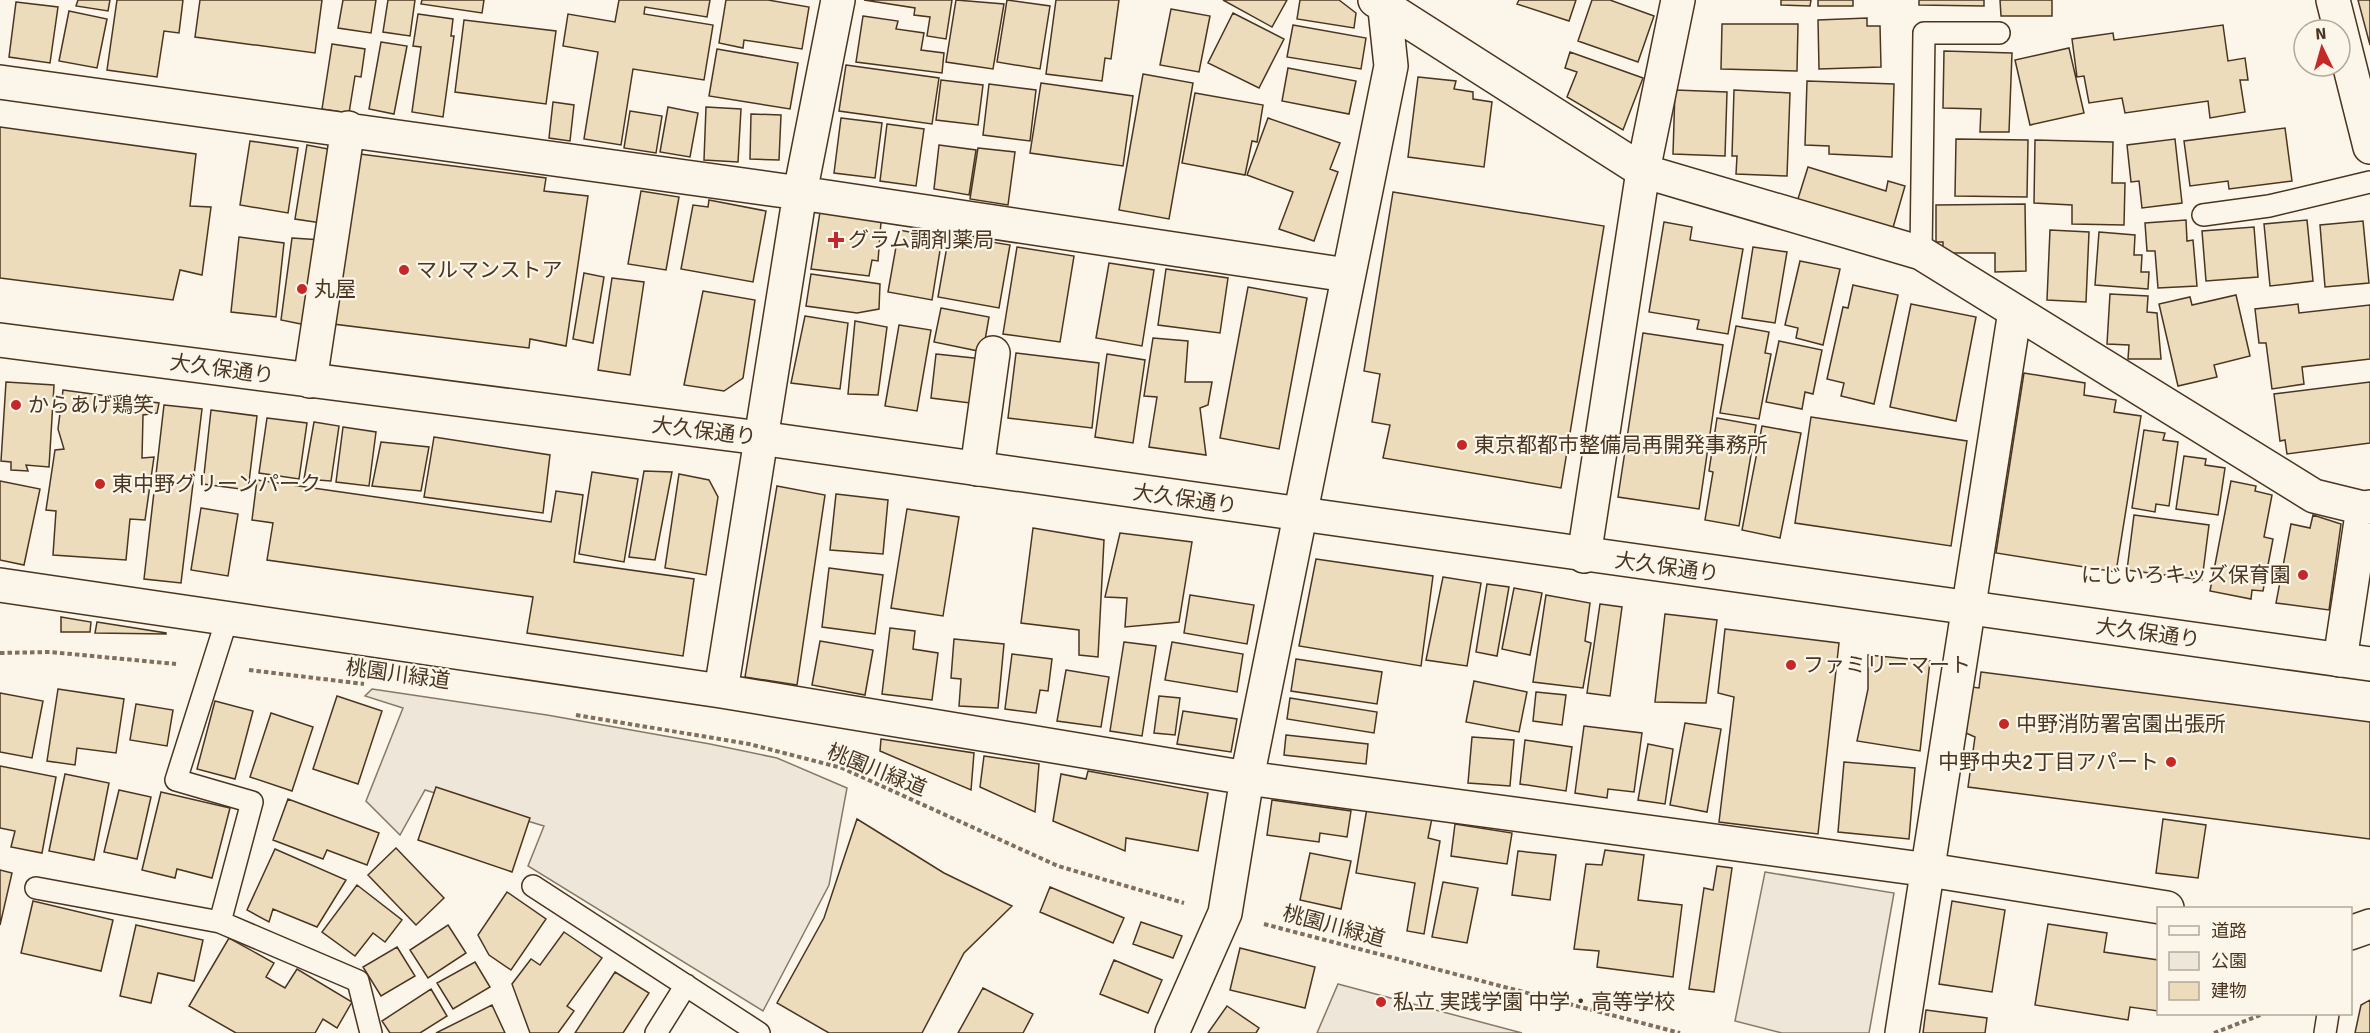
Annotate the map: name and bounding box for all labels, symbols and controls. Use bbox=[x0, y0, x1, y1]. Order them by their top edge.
north arrow bbox=[2292, 18, 2352, 78]
text: N bbox=[2314, 24, 2327, 45]
place label: グラム調剤薬局 bbox=[848, 227, 994, 253]
marker: グラム調剤薬局 bbox=[829, 233, 843, 247]
place label: マルマンストア bbox=[416, 257, 563, 283]
marker: マルマンストア bbox=[397, 263, 411, 277]
place label: 丸屋 bbox=[314, 276, 356, 302]
marker: 丸屋 bbox=[295, 282, 309, 296]
street label: 大久保通り bbox=[168, 349, 276, 389]
place label: からあげ鶏笑 bbox=[28, 392, 154, 418]
marker: からあげ鶏笑 bbox=[9, 398, 23, 412]
street label: 大久保通り bbox=[650, 412, 758, 450]
place label: 東京都都市整備局再開発事務所 bbox=[1474, 432, 1768, 458]
marker: 東京都都市整備局再開発事務所 bbox=[1455, 438, 1469, 452]
place label: 東中野グリーンパーク bbox=[112, 471, 321, 497]
marker: 東中野グリーンパーク bbox=[93, 477, 107, 491]
street label: 大久保通り bbox=[1131, 479, 1239, 519]
street label: 大久保通り bbox=[1613, 547, 1721, 587]
place label: にじいろキッズ保育園 bbox=[2081, 562, 2291, 588]
marker: にじいろキッズ保育園 bbox=[2296, 568, 2310, 582]
street label: 大久保通り bbox=[2094, 613, 2202, 653]
place label: ファミリーマート bbox=[1803, 652, 1971, 678]
street label: 桃園川緑道 bbox=[344, 654, 452, 694]
marker: ファミリーマート bbox=[1784, 658, 1798, 672]
place label: 中野消防署宮園出張所 bbox=[2016, 711, 2226, 737]
marker: 中野消防署宮園出張所 bbox=[1997, 717, 2011, 731]
street label: 桃園川緑道 bbox=[823, 738, 931, 802]
place label: 中野中央2丁目アパート bbox=[1938, 749, 2159, 775]
marker: 中野中央2丁目アパート bbox=[2164, 755, 2178, 769]
street label: 桃園川緑道 bbox=[1280, 900, 1388, 952]
legend bbox=[2157, 907, 2352, 1015]
text: 道路 bbox=[2211, 920, 2247, 942]
text: 公園 bbox=[2211, 950, 2247, 972]
text: 建物 bbox=[2211, 980, 2247, 1002]
place label: 私立 実践学園 中学・高等学校 bbox=[1393, 989, 1675, 1015]
marker: 私立 実践学園 中学・高等学校 bbox=[1374, 995, 1388, 1009]

